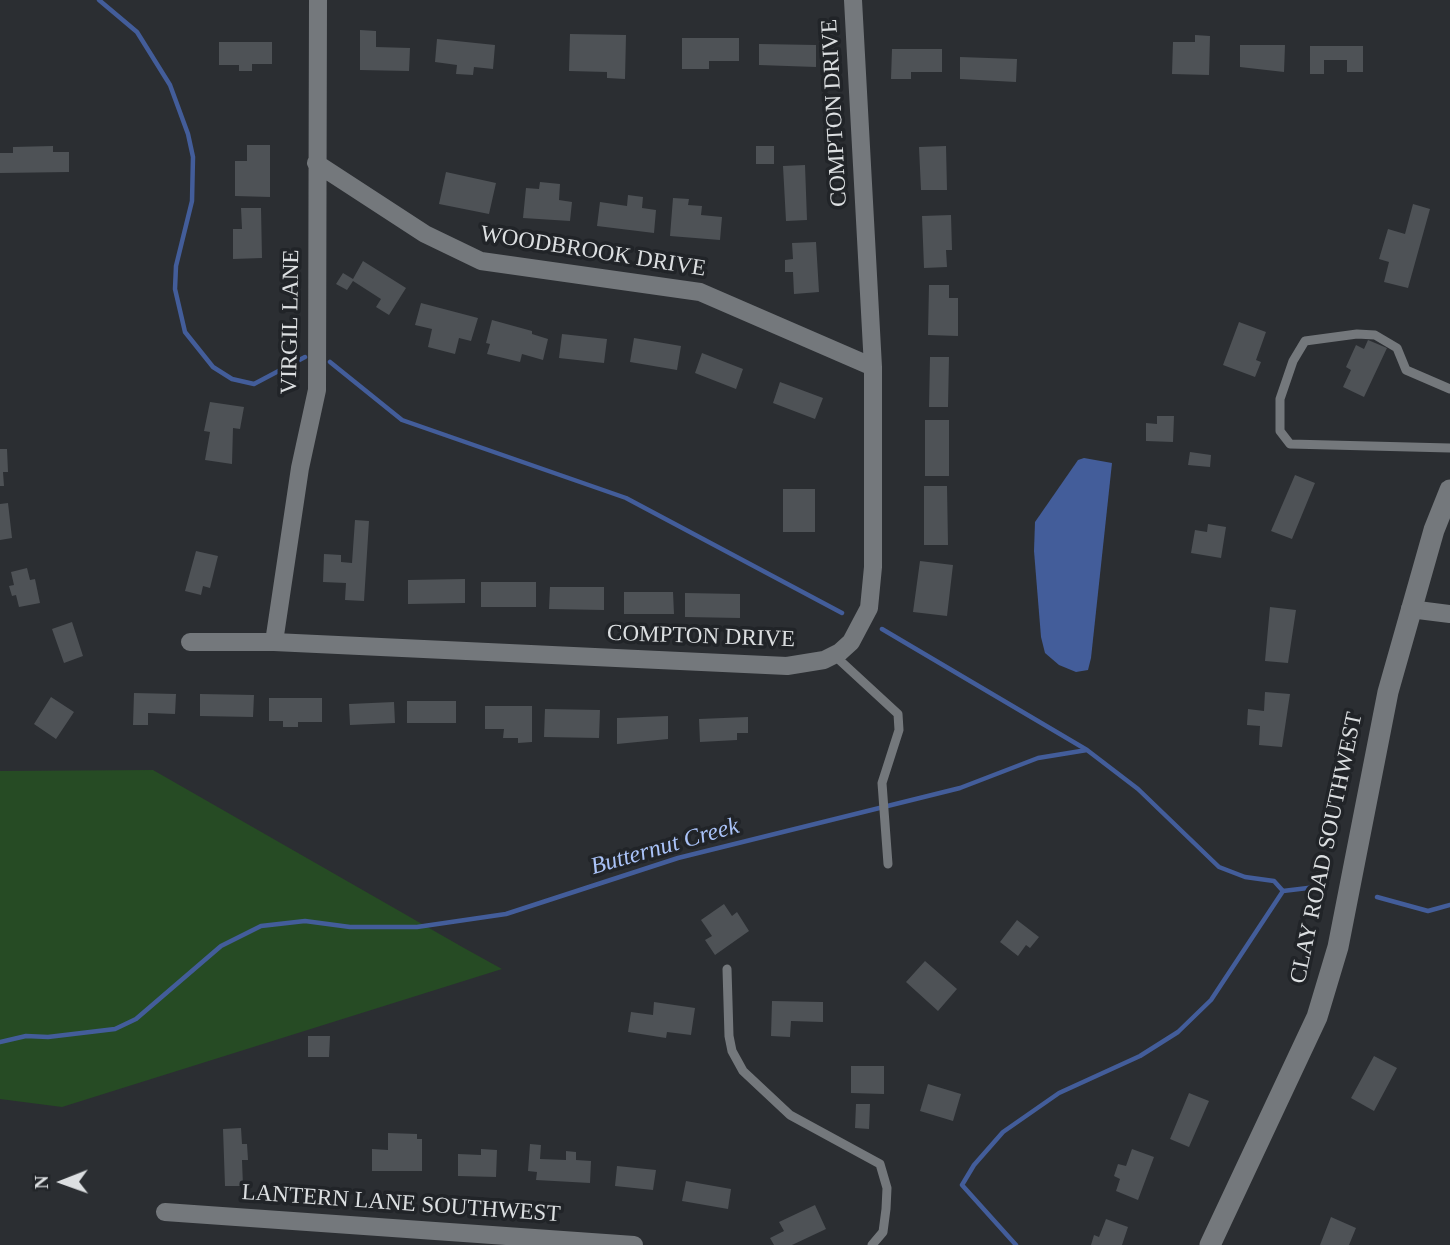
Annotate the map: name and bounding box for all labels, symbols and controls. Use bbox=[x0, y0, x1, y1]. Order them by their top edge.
street label: COMPTON DRIVE bbox=[816, 18, 854, 208]
street label: WOODBROOK DRIVE bbox=[478, 221, 708, 283]
street label: VIRGIL LANE bbox=[276, 249, 306, 395]
street label: COMPTON DRIVE bbox=[607, 620, 795, 654]
street label: CLAY ROAD SOUTHWEST bbox=[1285, 710, 1369, 986]
water label: Butternut Creek bbox=[587, 812, 743, 882]
north arrow bbox=[28, 1147, 98, 1217]
text: N bbox=[31, 1175, 52, 1189]
street label: LANTERN LANE SOUTHWEST bbox=[241, 1179, 561, 1229]

